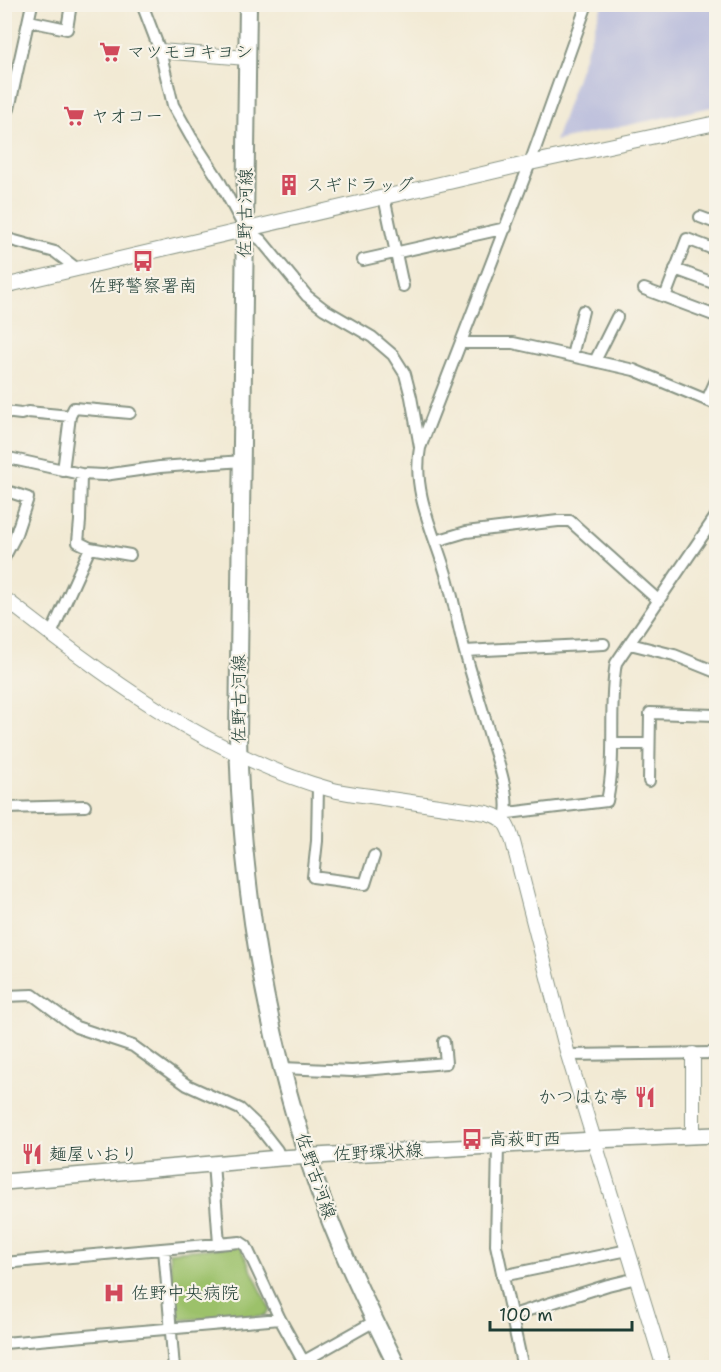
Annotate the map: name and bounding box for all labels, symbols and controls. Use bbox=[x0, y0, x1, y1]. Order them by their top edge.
supermarket icon: マツモヨキヨシ bbox=[98, 40, 122, 64]
place label: マツモヨキヨシ bbox=[127, 40, 253, 64]
supermarket icon: ヤオコー bbox=[62, 104, 86, 128]
place label: ヤオコー bbox=[91, 104, 163, 128]
street label: 佐野古河線 bbox=[232, 168, 258, 258]
building icon: スギドラッグ bbox=[277, 173, 301, 197]
place label: スギドラッグ bbox=[306, 173, 414, 197]
bus stop icon: 佐野警察署南 bbox=[131, 249, 155, 273]
place label: 佐野警察署南 bbox=[89, 274, 197, 298]
street label: 佐野古河線 bbox=[227, 654, 251, 744]
place label: かつはな亭 bbox=[538, 1085, 628, 1109]
restaurant icon: かつはな亭 bbox=[633, 1085, 657, 1109]
bus stop icon: 高萩町西 bbox=[460, 1127, 484, 1151]
place label: 高萩町西 bbox=[489, 1127, 561, 1151]
street label: 佐野古河線 bbox=[290, 1130, 342, 1222]
street label: 佐野環状線 bbox=[332, 1138, 424, 1166]
restaurant icon: 麺屋いおり bbox=[20, 1142, 44, 1166]
place label: 麺屋いおり bbox=[49, 1142, 138, 1166]
hospital icon: 佐野中央病院 bbox=[102, 1281, 126, 1305]
place label: 佐野中央病院 bbox=[131, 1281, 239, 1305]
scale bar bbox=[490, 1294, 632, 1332]
text: 100 m bbox=[499, 1303, 553, 1327]

